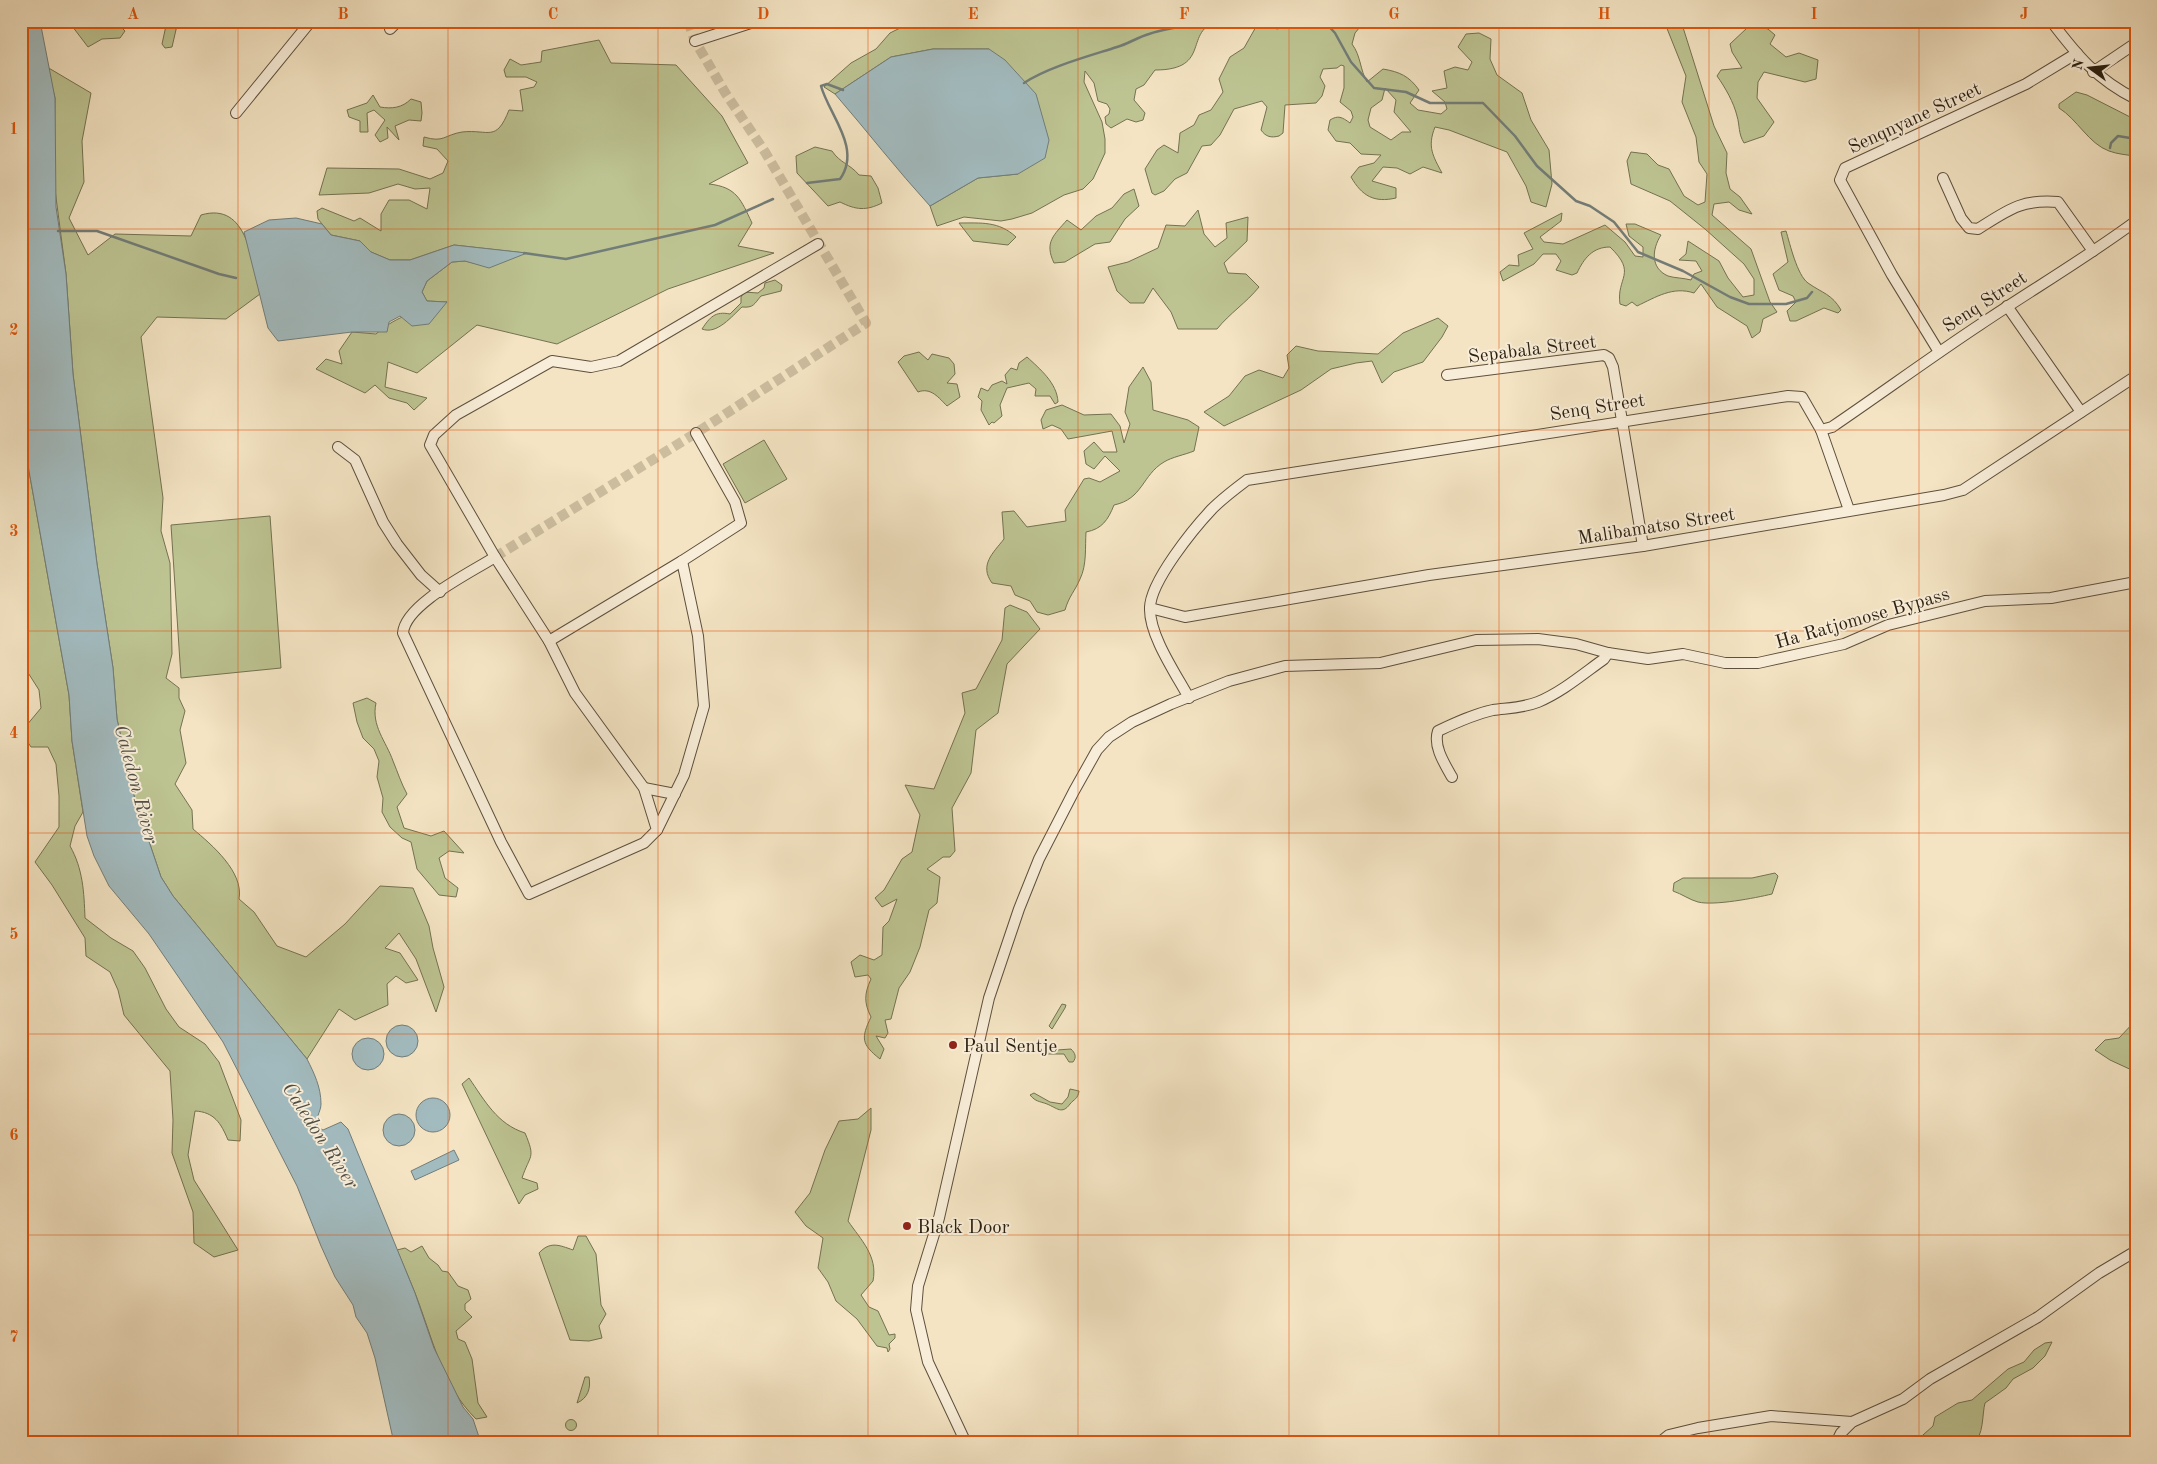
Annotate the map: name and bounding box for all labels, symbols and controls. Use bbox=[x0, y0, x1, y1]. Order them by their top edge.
text: A bbox=[127, 7, 139, 23]
text: B bbox=[337, 7, 349, 23]
text: C bbox=[548, 7, 558, 23]
text: D bbox=[757, 7, 769, 23]
text: E bbox=[967, 7, 979, 23]
text: F bbox=[1179, 7, 1190, 23]
text: G bbox=[1388, 7, 1400, 23]
text: H bbox=[1597, 7, 1611, 23]
text: I bbox=[1810, 7, 1818, 23]
text: J bbox=[2020, 7, 2029, 23]
north arrow bbox=[2064, 42, 2114, 92]
text: N bbox=[2070, 58, 2087, 72]
street label: Senqnyane Street bbox=[1846, 80, 1984, 158]
text: 1 bbox=[9, 122, 19, 138]
street label: Senq Street bbox=[1940, 269, 2031, 337]
text: 2 bbox=[9, 323, 19, 339]
street label: Sepabala Street bbox=[1467, 333, 1598, 368]
street label: Senq Street bbox=[1548, 392, 1646, 425]
street label: Malibamatso Street bbox=[1576, 506, 1736, 549]
text: 3 bbox=[9, 524, 19, 540]
street label: Ha Ratjomose Bypass bbox=[1773, 585, 1952, 653]
water label: Caledon River bbox=[110, 723, 161, 847]
text: 4 bbox=[9, 726, 19, 742]
text: 5 bbox=[9, 927, 19, 943]
place label: Paul Sentje bbox=[963, 1038, 1057, 1057]
marker: Paul Sentje bbox=[947, 1039, 959, 1051]
water label: Caledon River bbox=[278, 1079, 361, 1193]
text: 6 bbox=[9, 1128, 19, 1144]
place label: Black Door bbox=[917, 1219, 1010, 1238]
marker: Black Door bbox=[901, 1220, 913, 1232]
text: 7 bbox=[9, 1330, 19, 1346]

